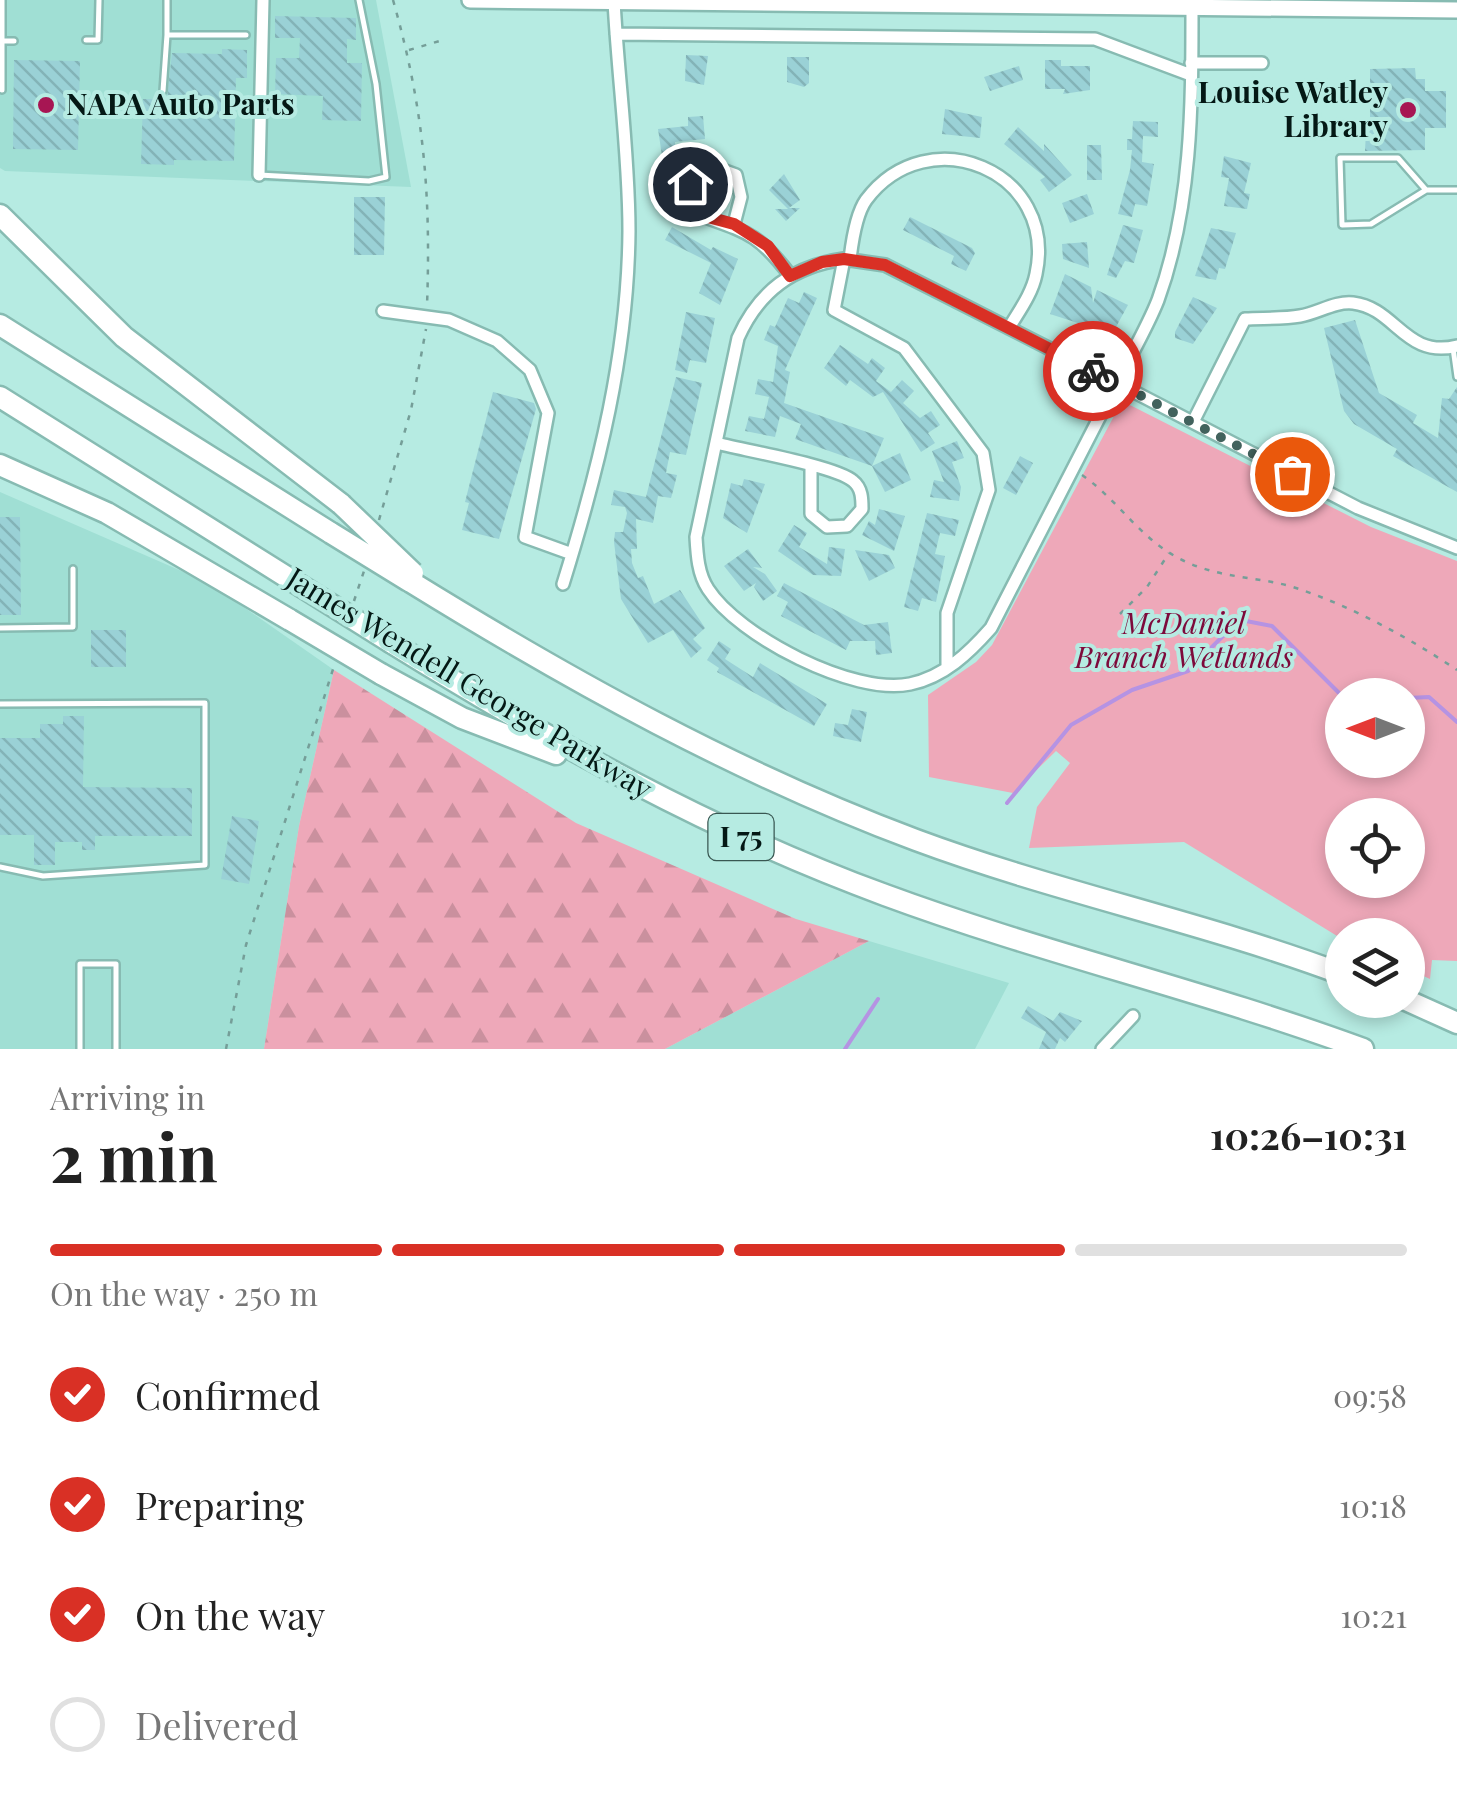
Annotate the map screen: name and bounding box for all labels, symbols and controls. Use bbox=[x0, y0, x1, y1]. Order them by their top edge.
place label: Louise Watley Library bbox=[1198, 71, 1388, 145]
place label: NAPA Auto Parts bbox=[66, 83, 295, 123]
marker: NAPA Auto Parts bbox=[35, 94, 57, 116]
marker: Louise Watley Library bbox=[1397, 99, 1419, 121]
pin bbox=[648, 142, 733, 227]
icon: home bbox=[663, 157, 718, 212]
courier bbox=[1043, 321, 1143, 421]
icon: bike bbox=[1066, 344, 1121, 399]
pin bbox=[1250, 432, 1335, 517]
icon: bag bbox=[1265, 447, 1320, 502]
street label: James Wendell George Parkway bbox=[279, 557, 660, 808]
park label: McDaniel Branch Wetlands bbox=[1074, 602, 1293, 676]
north arrow bbox=[1325, 678, 1425, 778]
map controls bbox=[1325, 678, 1425, 1018]
button: locate bbox=[1325, 798, 1425, 898]
road number: I 75 bbox=[708, 814, 774, 860]
button: layers bbox=[1325, 918, 1425, 1018]
text: Arriving in bbox=[50, 1075, 205, 1118]
text: 10:26–10:31 bbox=[1210, 1109, 1407, 1160]
text: 2 min bbox=[50, 1112, 218, 1198]
text: On the way · 250 m bbox=[50, 1271, 318, 1314]
icon: check bbox=[50, 1367, 105, 1422]
text: Confirmed bbox=[135, 1369, 320, 1420]
text: 09:58 bbox=[1333, 1373, 1407, 1416]
icon: check bbox=[50, 1477, 105, 1532]
text: Preparing bbox=[135, 1479, 304, 1530]
text: 10:18 bbox=[1339, 1483, 1407, 1526]
icon: check bbox=[50, 1587, 105, 1642]
text: On the way bbox=[135, 1589, 325, 1640]
text: 10:21 bbox=[1340, 1593, 1407, 1636]
text: Delivered bbox=[135, 1699, 299, 1750]

